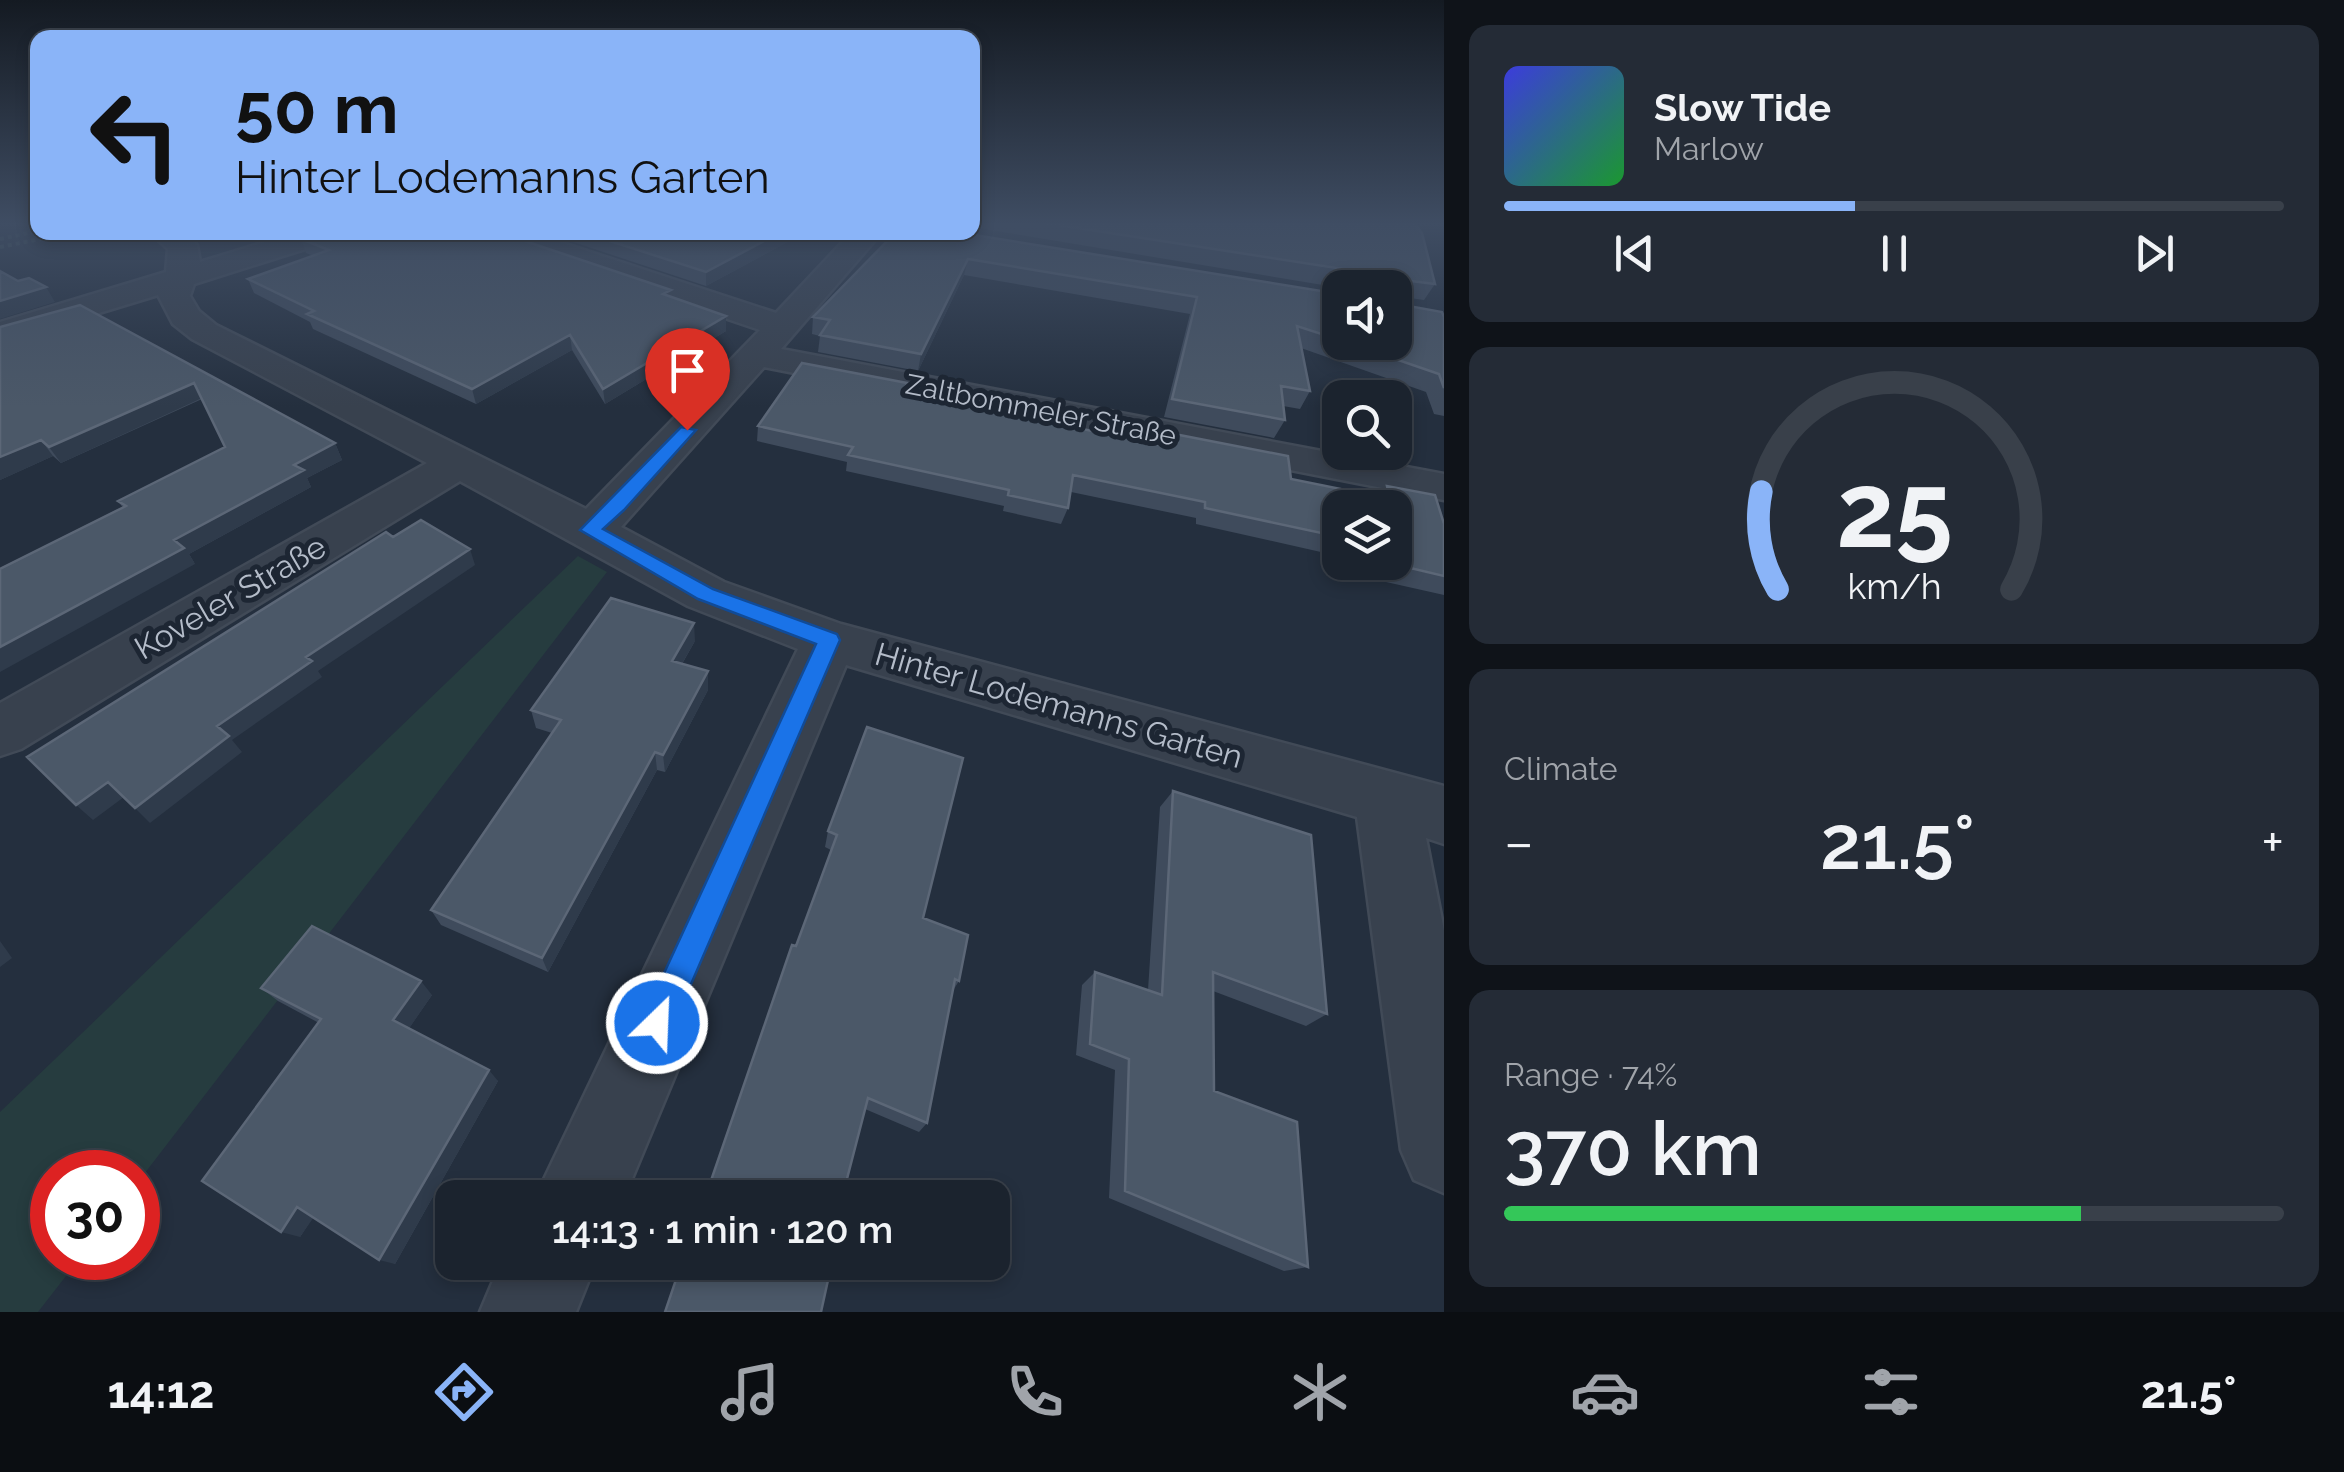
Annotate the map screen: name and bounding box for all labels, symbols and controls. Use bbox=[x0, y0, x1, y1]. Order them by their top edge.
text: 50 m bbox=[235, 67, 399, 149]
icon: left bbox=[70, 70, 200, 200]
text: Slow Tide bbox=[1654, 85, 1831, 130]
text: Marlow bbox=[1654, 130, 1764, 167]
text: Hinter Lodemanns Garten bbox=[235, 151, 770, 204]
icon: previous bbox=[1607, 226, 1662, 281]
icon: pause bbox=[1867, 226, 1922, 281]
icon: next bbox=[2127, 226, 2182, 281]
map controls bbox=[1322, 270, 1412, 580]
button: sound bbox=[1322, 270, 1412, 360]
pin bbox=[645, 328, 730, 431]
icon: arrive bbox=[660, 343, 715, 398]
street label: Zaltbommeler Straße bbox=[903, 368, 1179, 452]
button: search bbox=[1322, 380, 1412, 470]
text: 25 bbox=[1836, 449, 1952, 571]
button: layers bbox=[1322, 490, 1412, 580]
street label: Koveler Straße bbox=[128, 527, 332, 667]
text: km/h bbox=[1847, 565, 1941, 607]
street label: Hinter Lodemanns Garten bbox=[871, 635, 1247, 775]
text: Climate bbox=[1504, 750, 1618, 787]
text: 21.5° bbox=[1820, 798, 1975, 887]
text: − bbox=[1504, 810, 1534, 875]
text: + bbox=[2261, 810, 2284, 875]
position arrow bbox=[605, 971, 709, 1075]
text: Range · 74% bbox=[1504, 1056, 1677, 1093]
text: 370 km bbox=[1504, 1104, 1761, 1193]
speed limit sign: 30 bbox=[30, 1150, 160, 1280]
text: 14:13 · 1 min · 120 m bbox=[552, 1207, 893, 1252]
icon: directions bbox=[429, 1357, 499, 1427]
icon: music bbox=[715, 1357, 785, 1427]
icon: phone bbox=[1000, 1357, 1070, 1427]
icon: climate bbox=[1285, 1357, 1355, 1427]
icon: car bbox=[1570, 1357, 1640, 1427]
icon: filters bbox=[1856, 1357, 1926, 1427]
text: 14:12 bbox=[108, 1366, 214, 1419]
text: 21.5° bbox=[2141, 1366, 2236, 1419]

